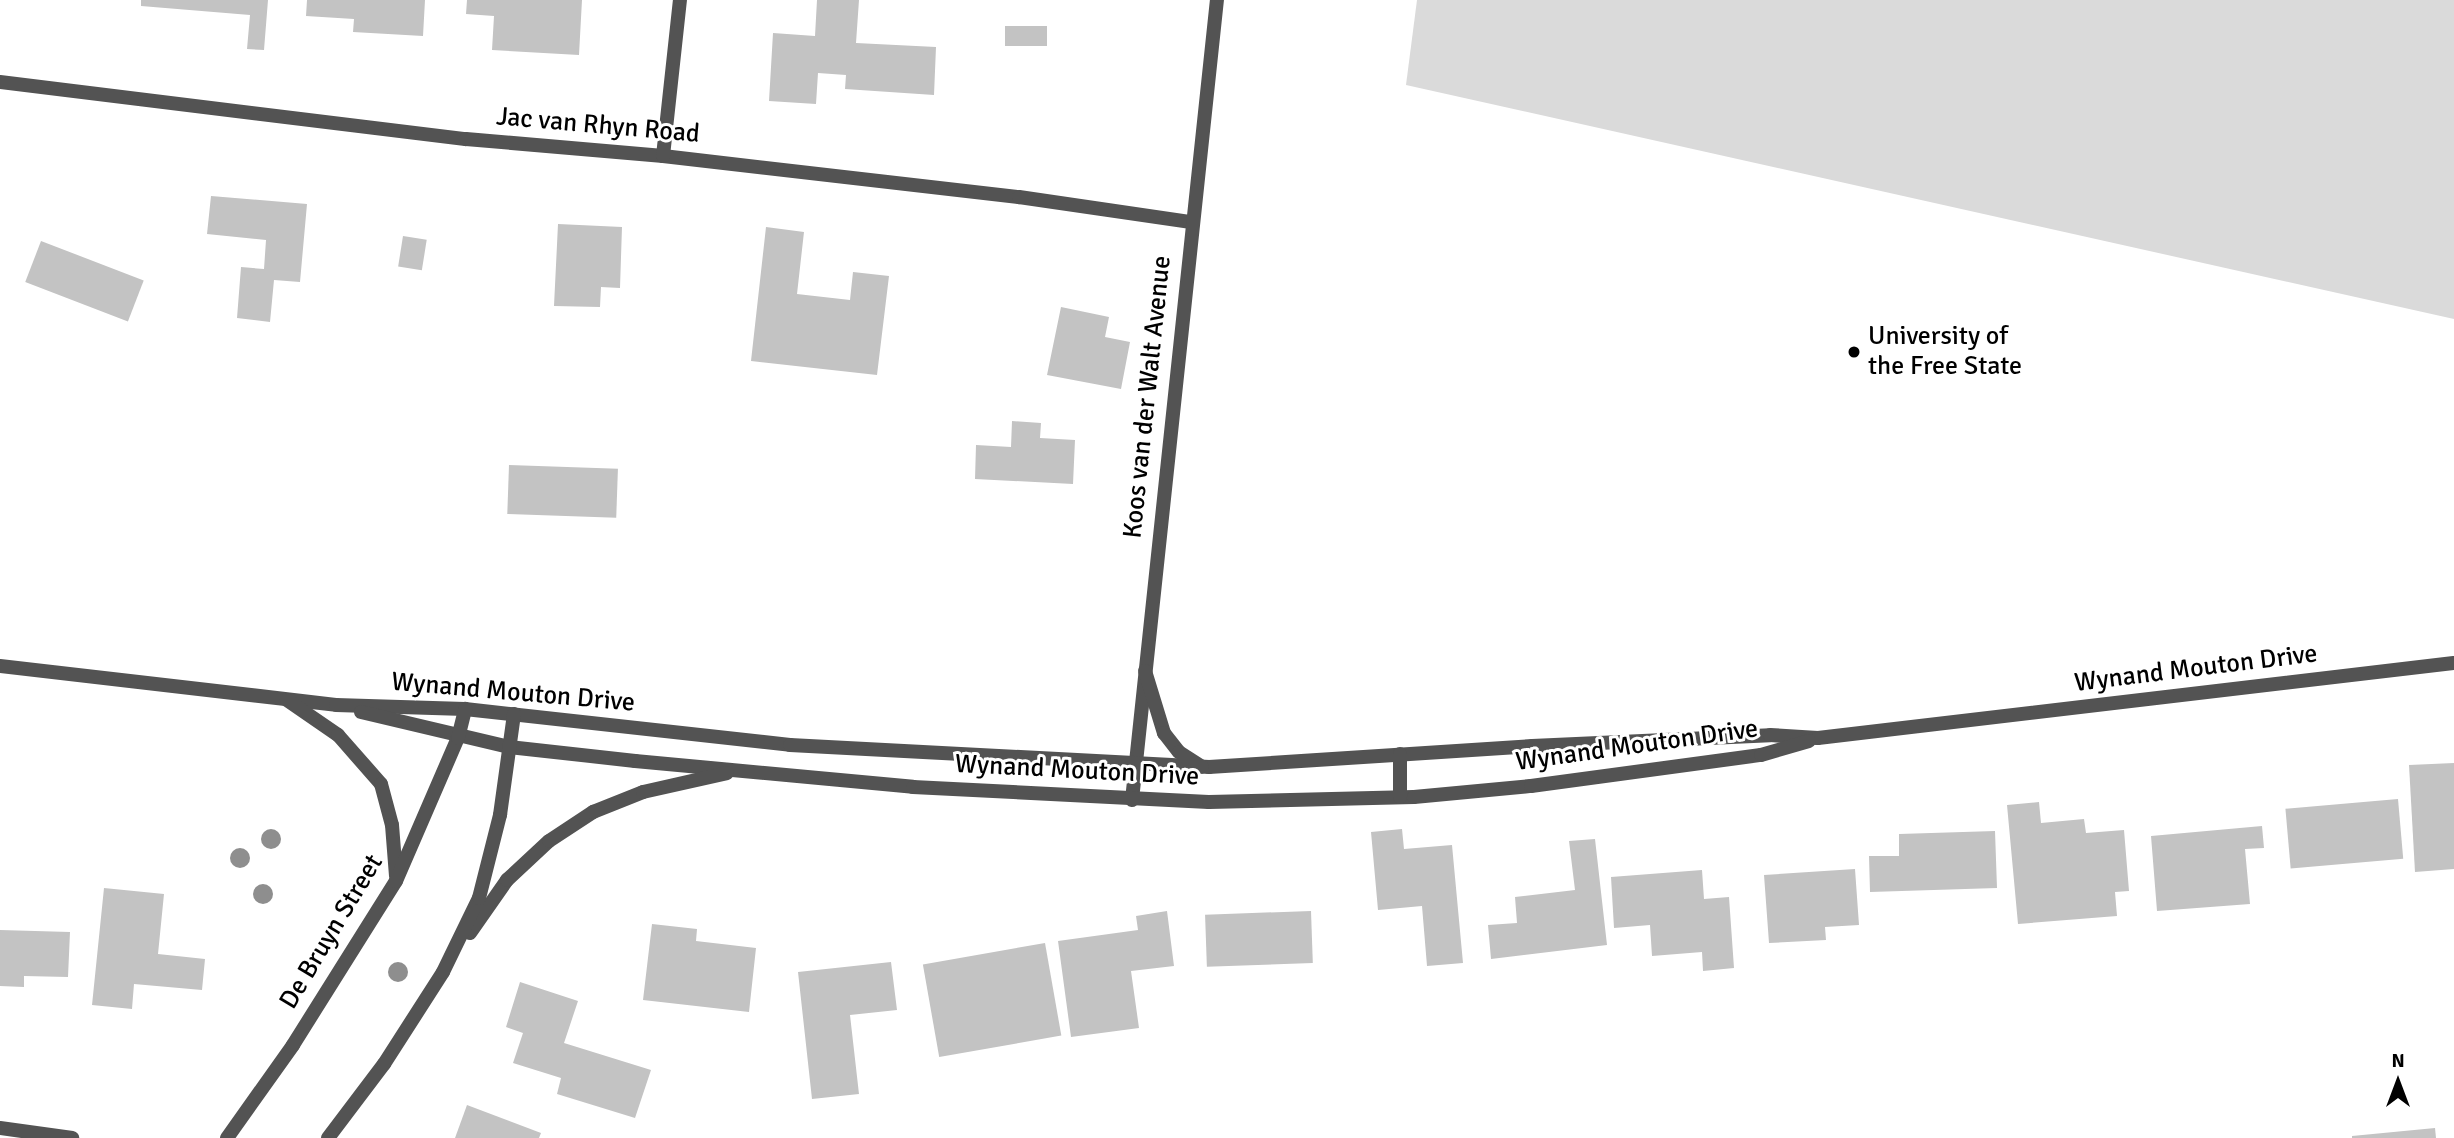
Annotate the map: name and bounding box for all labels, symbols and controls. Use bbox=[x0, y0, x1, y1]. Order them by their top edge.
street label: Jac van Rhyn Road bbox=[495, 102, 701, 150]
street label: Koos van der Walt Avenue bbox=[1118, 254, 1178, 540]
place label: University of the Free State bbox=[1868, 321, 2022, 382]
marker: University of the Free State bbox=[1846, 344, 1862, 360]
street label: Wynand Mouton Drive bbox=[2073, 639, 2319, 699]
street label: Wynand Mouton Drive bbox=[390, 667, 636, 719]
street label: Wynand Mouton Drive bbox=[1514, 714, 1760, 778]
street label: Wynand Mouton Drive bbox=[954, 749, 1200, 793]
street label: De Bruyn Street bbox=[274, 849, 390, 1015]
north arrow bbox=[2363, 1047, 2433, 1117]
text: N bbox=[2391, 1049, 2405, 1073]

